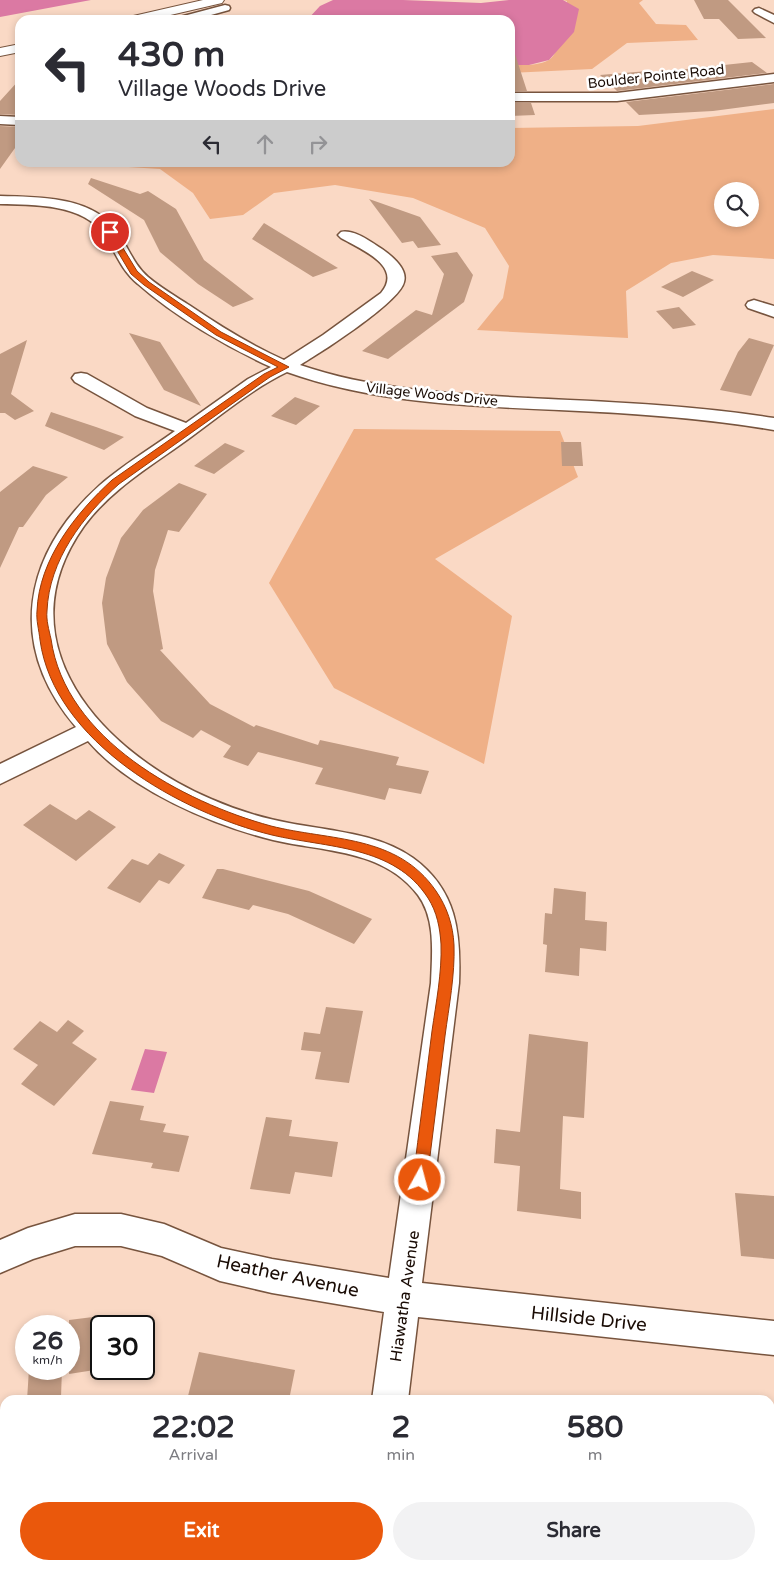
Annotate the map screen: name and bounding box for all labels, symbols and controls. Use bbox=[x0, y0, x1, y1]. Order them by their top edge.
text: 430 m bbox=[118, 34, 225, 76]
icon: left bbox=[35, 35, 100, 100]
street label: Boulder Pointe Road bbox=[587, 61, 725, 92]
text: Village Woods Drive bbox=[118, 76, 326, 102]
icon: left bbox=[198, 130, 226, 158]
icon: ahead bbox=[251, 130, 279, 158]
icon: right bbox=[304, 130, 332, 158]
map controls bbox=[714, 182, 759, 227]
button: search bbox=[714, 182, 759, 227]
pin bbox=[89, 211, 131, 253]
icon: arrive bbox=[96, 218, 124, 246]
street label: Village Woods Drive bbox=[365, 379, 499, 410]
position arrow bbox=[393, 1153, 445, 1205]
street label: Hiawatha Avenue bbox=[386, 1229, 424, 1363]
street label: Heather Avenue bbox=[215, 1250, 361, 1302]
street label: Hillside Drive bbox=[530, 1302, 648, 1336]
speed limit sign: 30 bbox=[90, 1315, 155, 1380]
text: 26 bbox=[32, 1326, 63, 1356]
text: km/h bbox=[32, 1353, 63, 1367]
text: 22:02 bbox=[152, 1409, 235, 1446]
text: 2 bbox=[391, 1409, 410, 1446]
text: 580 bbox=[567, 1409, 623, 1446]
text: Arrival bbox=[169, 1445, 218, 1465]
text: min bbox=[387, 1445, 415, 1465]
text: m bbox=[588, 1445, 602, 1465]
button: Exit bbox=[20, 1502, 383, 1560]
button: Share bbox=[393, 1502, 755, 1560]

